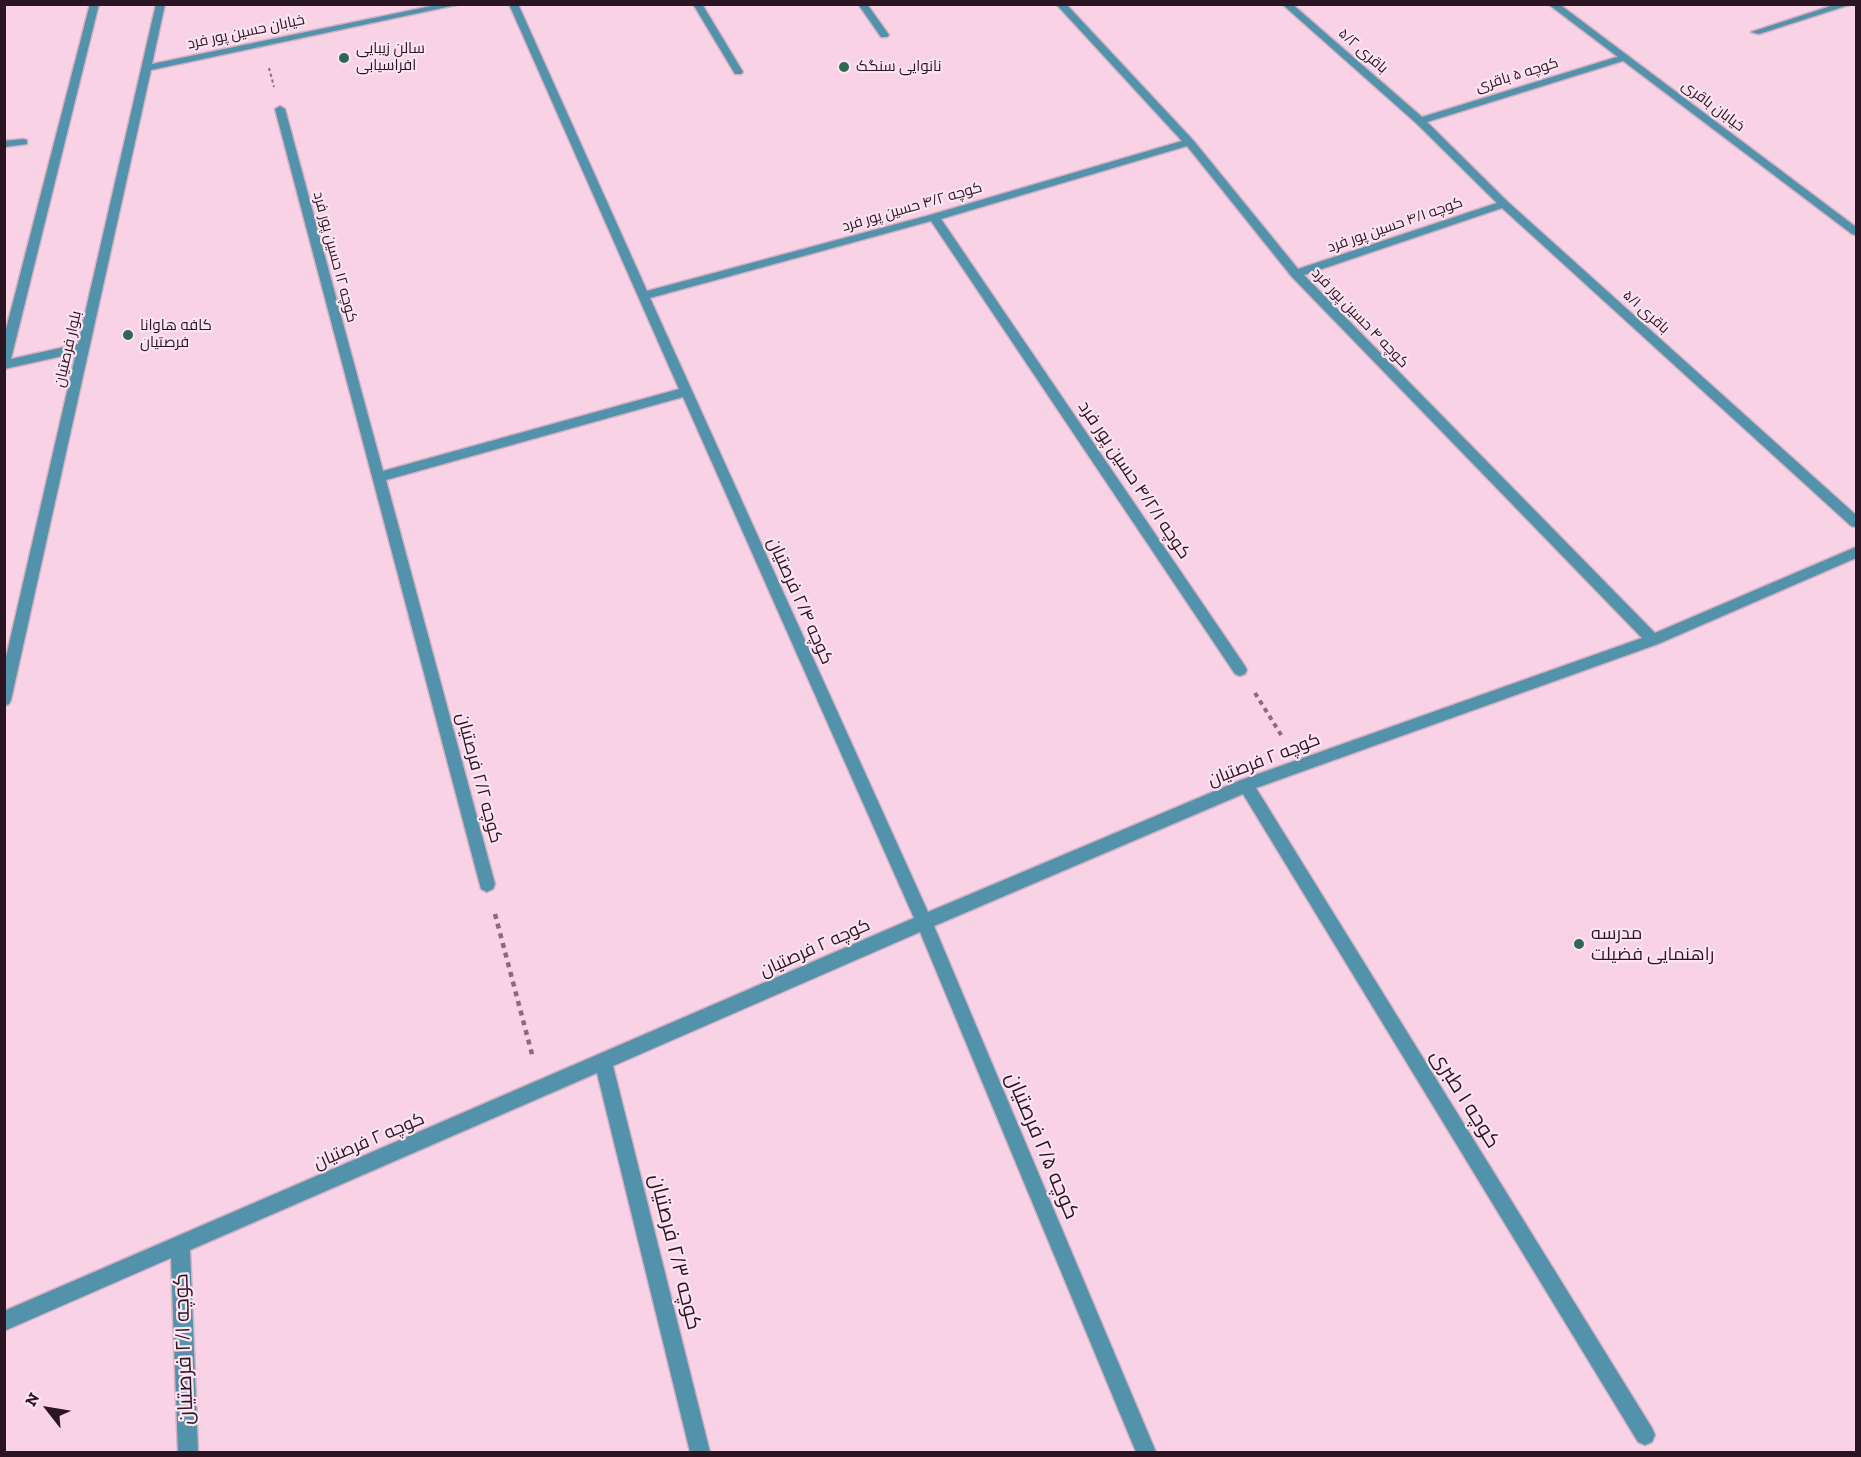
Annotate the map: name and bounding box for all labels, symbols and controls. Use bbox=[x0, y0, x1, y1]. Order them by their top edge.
street label: خیابان حسین پور فرد bbox=[186, 11, 306, 53]
street label: باقری ۵/۲ bbox=[1334, 25, 1392, 77]
place label: سالن زیبایی افراسیابی bbox=[356, 40, 425, 75]
marker: سالن زیبایی افراسیابی bbox=[337, 51, 351, 65]
street label: کوچه ۵ باقری bbox=[1473, 54, 1561, 96]
place label: نانوایی سنگک bbox=[856, 58, 941, 76]
marker: نانوایی سنگک bbox=[837, 60, 851, 74]
street label: خیابان باقری bbox=[1678, 76, 1748, 136]
street label: کوچه ۴/۲ حسین پور فرد bbox=[840, 178, 984, 236]
street label: کوچه ۱۲ حسین پور فرد bbox=[309, 190, 361, 324]
street label: کوچه ۴/۱ حسین پور فرد bbox=[1325, 193, 1465, 257]
street label: کوچه ۴ حسین پور فرد bbox=[1308, 264, 1412, 372]
street label: باقری ۵/۱ bbox=[1619, 286, 1673, 338]
street label: بلوار فرصتیان bbox=[50, 309, 86, 389]
place label: کافه هاوانا فرصتیان bbox=[140, 317, 212, 352]
marker: کافه هاوانا فرصتیان bbox=[121, 328, 135, 342]
street label: کوچه ۴/۲/۱ حسین پور فرد bbox=[1073, 397, 1195, 563]
street label: کوچه ۲/۴ فرصتیان bbox=[762, 534, 838, 668]
street label: کوچه ۲/۲ فرصتیان bbox=[451, 710, 507, 846]
street label: کوچه ۲ فرصتیان bbox=[1205, 729, 1323, 791]
street label: کوچه ۲ فرصتیان bbox=[756, 914, 874, 982]
place label: مدرسه راهنمایی فضیلت bbox=[1591, 923, 1714, 966]
marker: مدرسه راهنمایی فضیلت bbox=[1572, 937, 1586, 951]
street label: کوچه ۱ طبری bbox=[1425, 1045, 1505, 1153]
street label: کوچه ۲/۵ فرصتیان bbox=[1000, 1069, 1084, 1223]
street label: کوچه ۲ فرصتیان bbox=[310, 1108, 428, 1174]
street label: کوچه ۲/۳ فرصتیان bbox=[643, 1171, 707, 1333]
street label: کوچه ۲/۱ فرصتیان bbox=[169, 1273, 199, 1425]
north arrow bbox=[18, 1379, 78, 1439]
text: N bbox=[21, 1389, 43, 1410]

